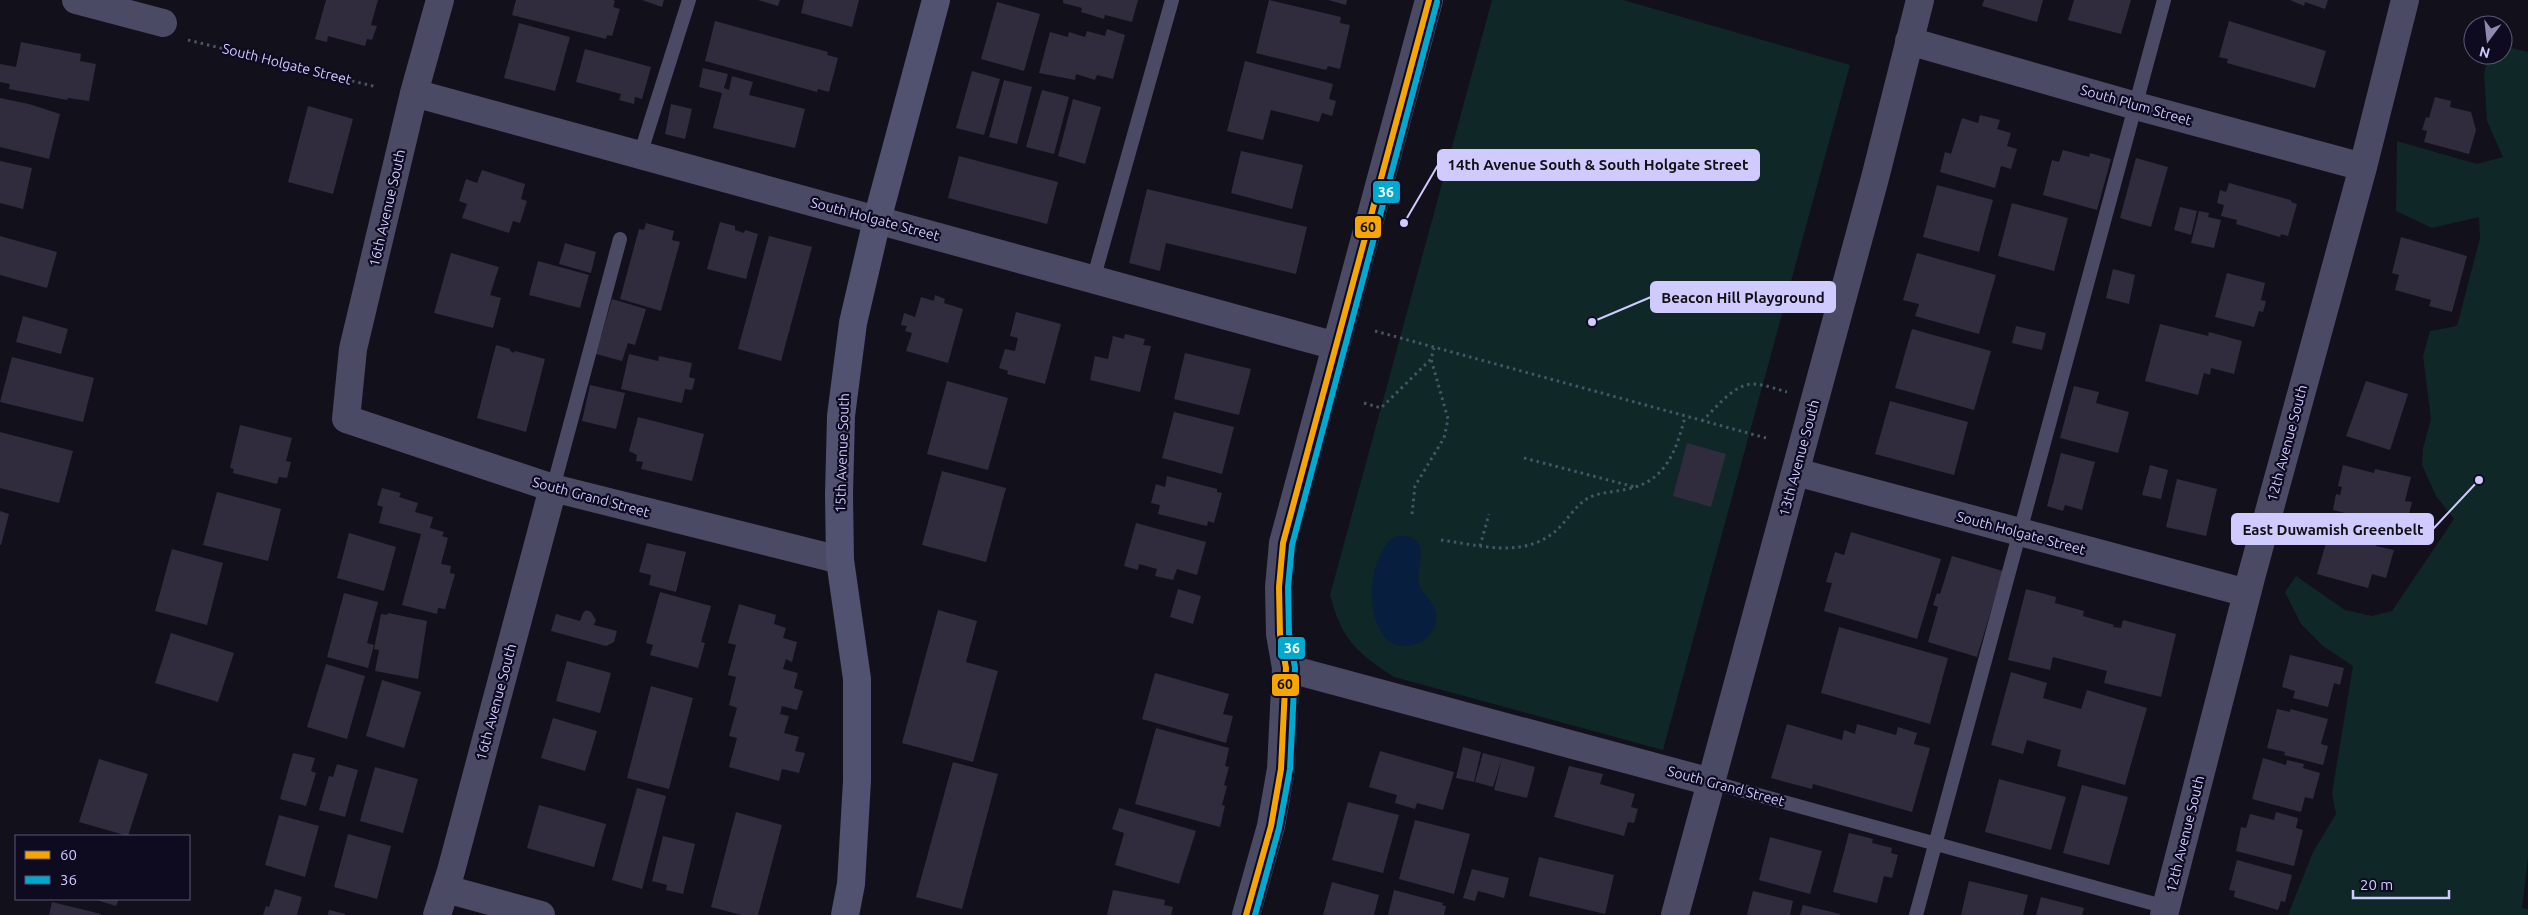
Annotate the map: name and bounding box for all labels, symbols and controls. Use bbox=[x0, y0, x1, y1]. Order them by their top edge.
north arrow bbox=[2463, 15, 2513, 65]
street label: South Holgate Street bbox=[221, 40, 354, 88]
text: N bbox=[2478, 43, 2492, 62]
street label: South Plum Street bbox=[2079, 82, 2194, 129]
street label: 16th Avenue South bbox=[366, 148, 408, 268]
callout: 14th Avenue South & South Holgate Street bbox=[1438, 150, 1759, 180]
text: 14th Avenue South & South Holgate Street bbox=[1448, 156, 1749, 173]
line badge: 36 bbox=[1372, 180, 1401, 204]
text: 36 bbox=[1378, 184, 1394, 200]
street label: South Holgate Street bbox=[809, 194, 942, 244]
line badge: 60 bbox=[1354, 215, 1382, 239]
text: 60 bbox=[1360, 219, 1376, 235]
callout: Beacon Hill Playground bbox=[1651, 282, 1835, 312]
text: Beacon Hill Playground bbox=[1661, 289, 1825, 306]
street label: 12th Avenue South bbox=[2264, 383, 2310, 503]
street label: 15th Avenue South bbox=[832, 393, 852, 513]
street label: 13th Avenue South bbox=[1776, 398, 1822, 518]
street label: South Grand Street bbox=[531, 474, 652, 520]
street label: South Holgate Street bbox=[1955, 508, 2088, 558]
callout: East Duwamish Greenbelt bbox=[2232, 514, 2433, 544]
text: East Duwamish Greenbelt bbox=[2242, 521, 2424, 538]
line badge: 36 bbox=[1277, 636, 1306, 660]
text: 36 bbox=[1284, 640, 1300, 656]
street label: 16th Avenue South bbox=[473, 642, 519, 762]
line badge: 60 bbox=[1271, 673, 1300, 697]
text: 60 bbox=[1277, 676, 1293, 692]
street label: South Grand Street bbox=[1666, 763, 1787, 809]
street label: 12th Avenue South bbox=[2163, 774, 2207, 894]
legend bbox=[15, 835, 190, 900]
text: 60 bbox=[60, 846, 77, 863]
scale bar bbox=[2353, 868, 2449, 900]
text: 36 bbox=[60, 871, 77, 888]
text: 20 m bbox=[2360, 876, 2393, 893]

